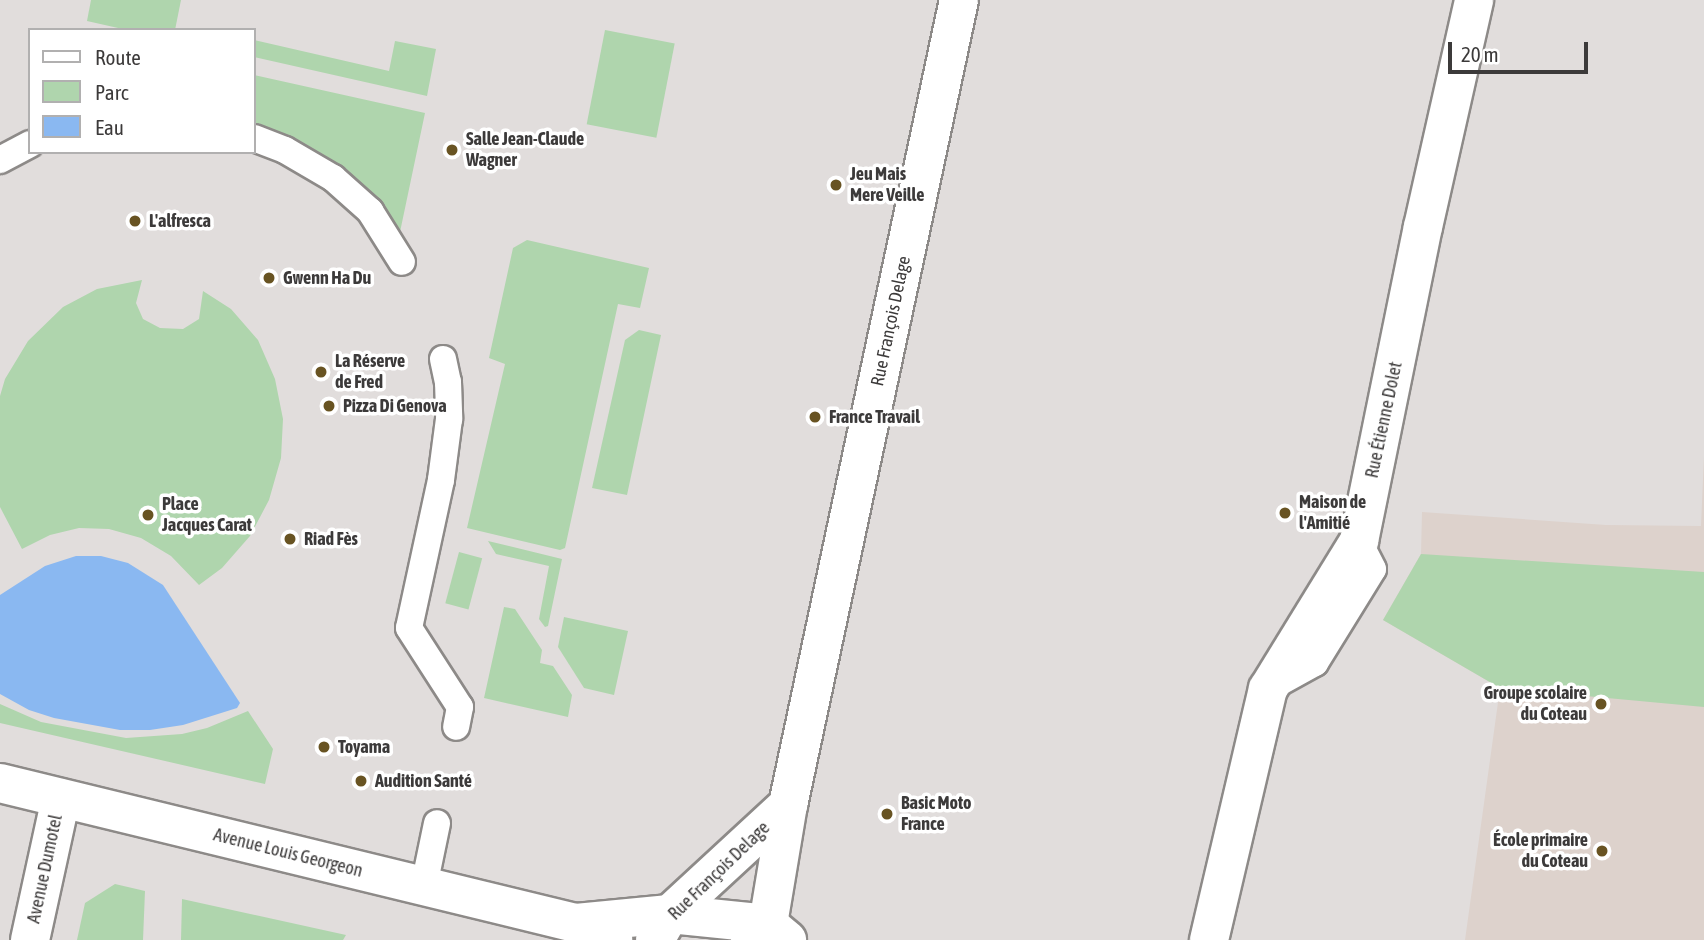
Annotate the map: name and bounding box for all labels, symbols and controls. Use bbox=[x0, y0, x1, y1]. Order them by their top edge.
legend bbox=[28, 28, 256, 154]
scale bar bbox=[1452, 28, 1592, 72]
text: 20 m bbox=[1461, 42, 1499, 66]
text: Route bbox=[95, 45, 141, 69]
text: Parc bbox=[95, 80, 129, 104]
text: Eau bbox=[95, 115, 124, 139]
place label: Salle Jean-Claude Wagner bbox=[466, 129, 584, 172]
marker: Salle Jean-Claude Wagner bbox=[444, 142, 460, 158]
place label: Jeu Mais Mere Veille bbox=[850, 164, 924, 206]
marker: Jeu Mais Mere Veille bbox=[828, 177, 844, 193]
place label: L'alfresca bbox=[149, 210, 211, 232]
marker: L'alfresca bbox=[127, 213, 143, 229]
street label: Rue François Delage bbox=[867, 254, 915, 388]
place label: Gwenn Ha Du bbox=[283, 267, 371, 289]
marker: Gwenn Ha Du bbox=[261, 270, 277, 286]
place label: La Réserve de Fred bbox=[335, 351, 405, 394]
street label: Rue Étienne Dolet bbox=[1361, 360, 1407, 480]
marker: La Réserve de Fred bbox=[313, 364, 329, 380]
place label: Pizza Di Genova bbox=[343, 395, 447, 417]
marker: Pizza Di Genova bbox=[321, 398, 337, 414]
place label: France Travail bbox=[829, 406, 920, 428]
marker: France Travail bbox=[807, 409, 823, 425]
place label: Maison de l'Amitié bbox=[1299, 492, 1366, 534]
place label: Place Jacques Carat bbox=[162, 494, 252, 536]
marker: Maison de l'Amitié bbox=[1277, 505, 1293, 521]
marker: Place Jacques Carat bbox=[140, 507, 156, 523]
place label: Riad Fès bbox=[304, 528, 358, 550]
marker: Riad Fès bbox=[282, 531, 298, 547]
place label: Groupe scolaire du Coteau bbox=[1484, 683, 1587, 726]
marker: Groupe scolaire du Coteau bbox=[1593, 696, 1609, 712]
place label: Toyama bbox=[338, 736, 390, 758]
marker: Toyama bbox=[316, 739, 332, 755]
place label: Audition Santé bbox=[375, 770, 472, 792]
marker: Audition Santé bbox=[353, 773, 369, 789]
place label: Basic Moto France bbox=[901, 793, 972, 836]
marker: Basic Moto France bbox=[879, 806, 895, 822]
street label: Avenue Dumotel bbox=[23, 813, 67, 925]
street label: Rue François Delage bbox=[664, 817, 774, 925]
street label: Avenue Louis Georgeon bbox=[211, 824, 365, 882]
place label: École primaire du Coteau bbox=[1493, 830, 1588, 872]
marker: École primaire du Coteau bbox=[1594, 843, 1610, 859]

